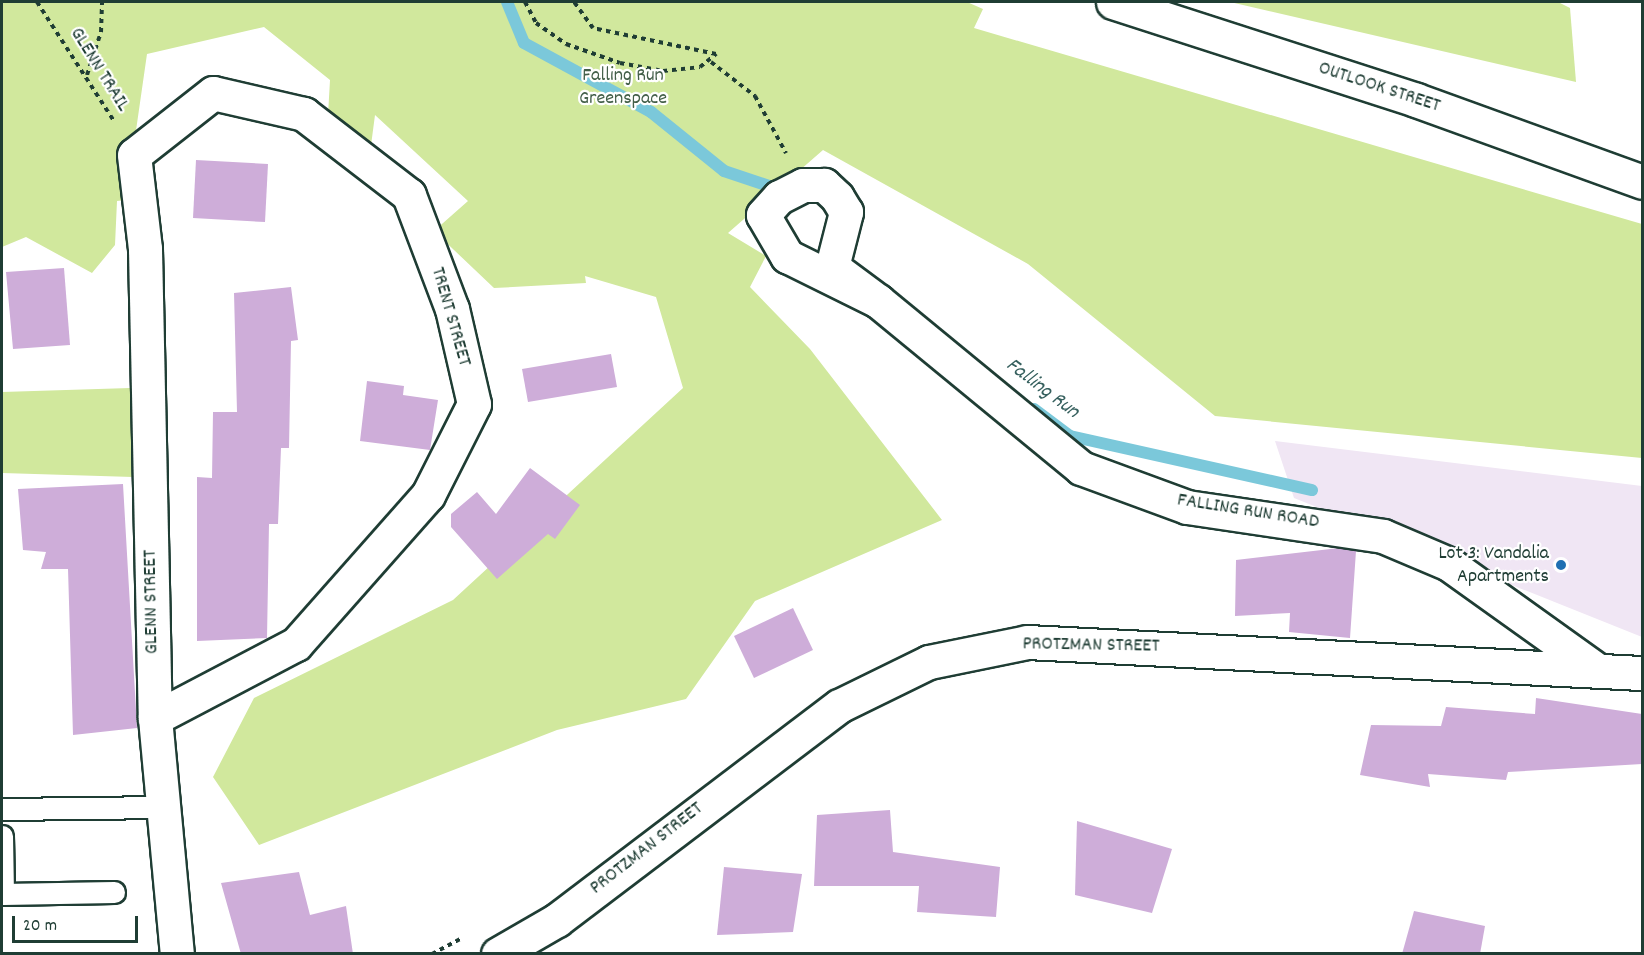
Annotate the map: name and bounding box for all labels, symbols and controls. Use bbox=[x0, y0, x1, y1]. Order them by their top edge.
street label: GLENN TRAIL bbox=[64, 23, 134, 117]
street label: OUTLOOK STREET bbox=[1315, 57, 1443, 119]
park label: Falling Run Greenspace bbox=[579, 64, 667, 111]
street label: TRENT STREET bbox=[424, 265, 476, 369]
water label: Falling Run bbox=[1000, 353, 1084, 425]
street label: FALLING RUN ROAD bbox=[1175, 489, 1321, 535]
place label: Lot 3: Vandalia Apartments bbox=[1438, 542, 1549, 589]
street label: GLENN STREET bbox=[139, 550, 165, 654]
marker: Lot 3: Vandalia Apartments bbox=[1554, 558, 1568, 572]
street label: PROTZMAN STREET bbox=[1022, 633, 1160, 659]
street label: PROTZMAN STREET bbox=[586, 797, 708, 901]
scale bar bbox=[15, 904, 141, 942]
text: 20 m bbox=[23, 914, 57, 939]

